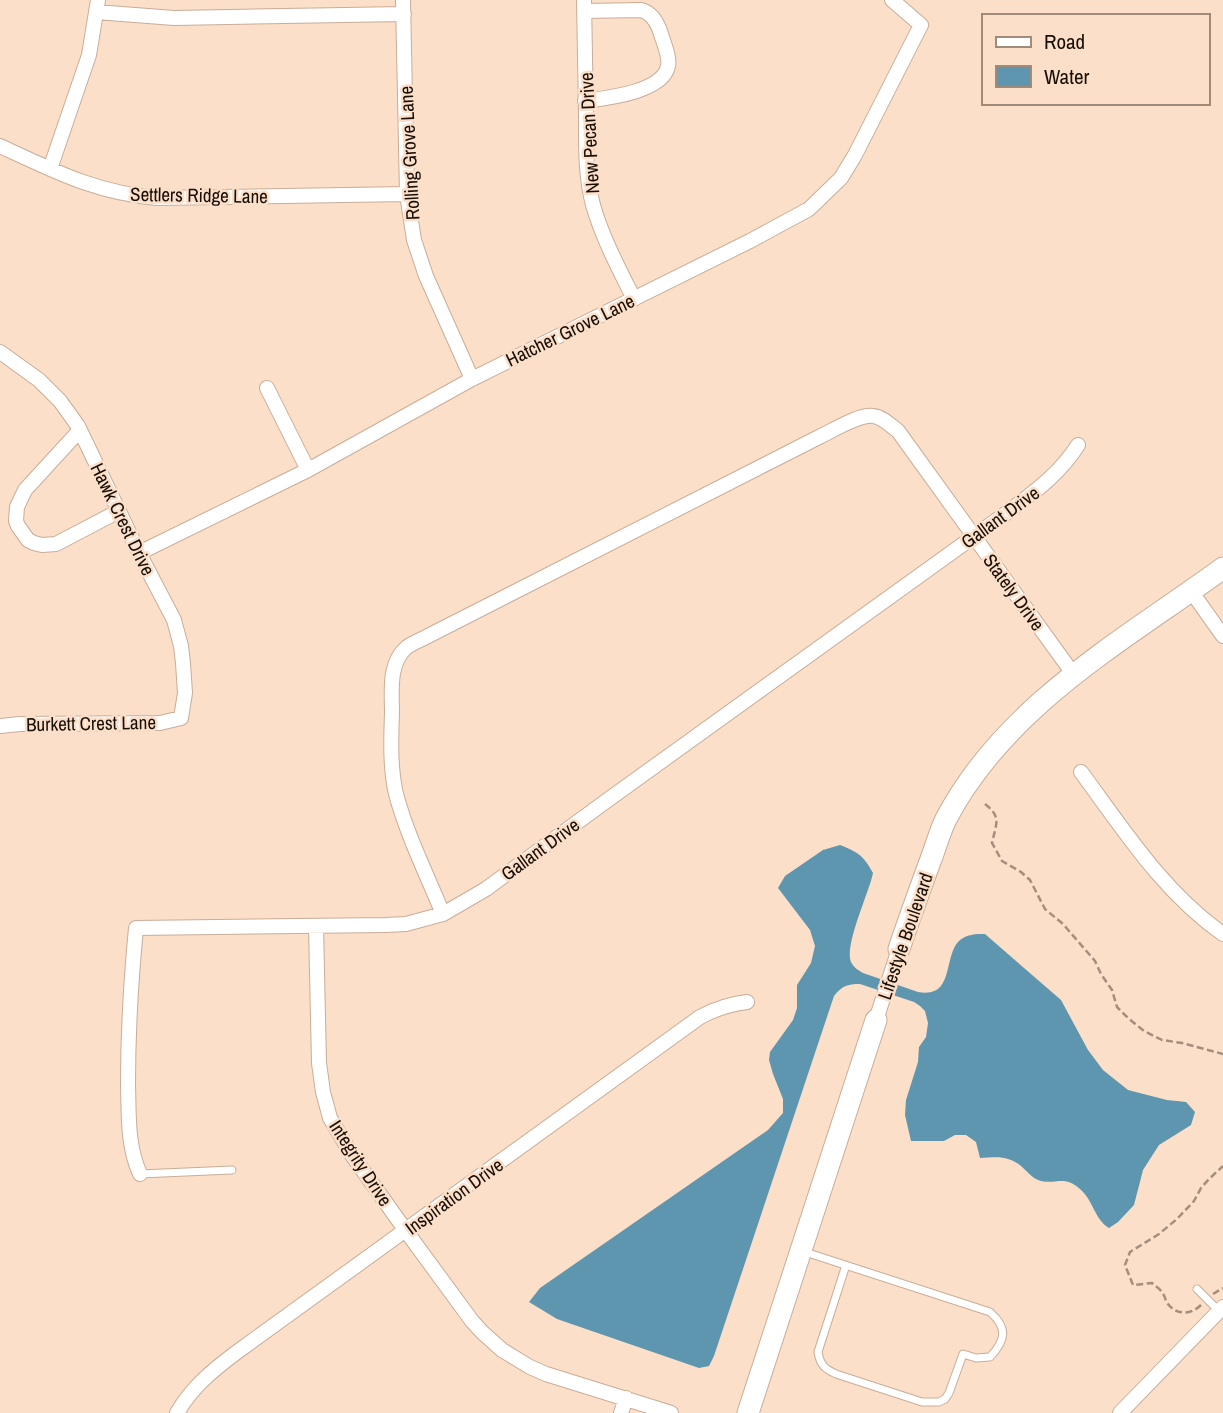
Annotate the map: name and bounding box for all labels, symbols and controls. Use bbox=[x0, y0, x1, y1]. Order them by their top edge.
legend bbox=[982, 14, 1209, 105]
text: Road bbox=[1044, 27, 1085, 56]
text: Water bbox=[1044, 62, 1090, 91]
street label: New Pecan Drive bbox=[573, 72, 605, 194]
street label: Rolling Grove Lane bbox=[393, 85, 425, 221]
street label: Settlers Ridge Lane bbox=[130, 181, 268, 209]
street label: Hatcher Grove Lane bbox=[501, 288, 639, 372]
street label: Hawk Crest Drive bbox=[85, 458, 161, 580]
street label: Gallant Drive bbox=[956, 480, 1044, 554]
street label: Stately Drive bbox=[977, 548, 1051, 636]
street label: Burkett Crest Lane bbox=[26, 709, 156, 737]
street label: Gallant Drive bbox=[496, 812, 584, 886]
street label: Lifestyle Boulevard bbox=[871, 869, 939, 1003]
street label: Integrity Drive bbox=[323, 1115, 399, 1211]
street label: Inspiration Drive bbox=[400, 1152, 508, 1240]

